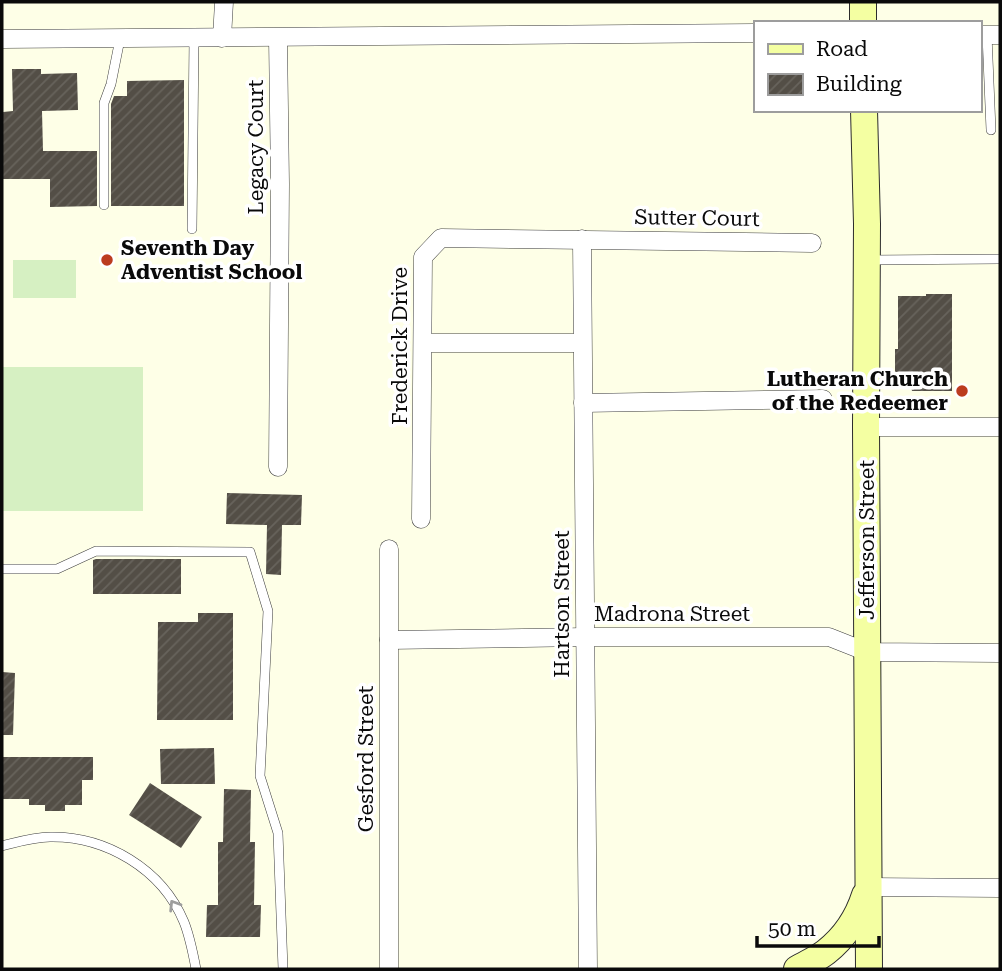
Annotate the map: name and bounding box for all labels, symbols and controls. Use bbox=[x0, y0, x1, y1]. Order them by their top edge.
legend bbox=[754, 21, 981, 112]
text: Road bbox=[816, 37, 868, 61]
text: Building bbox=[816, 72, 902, 96]
street label: Legacy Court bbox=[244, 79, 268, 214]
street label: Sutter Court bbox=[634, 205, 760, 231]
place label: Seventh Day Adventist School bbox=[121, 236, 302, 284]
marker: Seventh Day Adventist School bbox=[99, 252, 115, 268]
street label: Frederick Drive bbox=[388, 267, 412, 425]
place label: Lutheran Church of the Redeemer bbox=[767, 367, 948, 415]
marker: Lutheran Church of the Redeemer bbox=[954, 383, 970, 399]
street label: Jefferson Street bbox=[855, 460, 879, 620]
street label: Hartson Street bbox=[550, 530, 574, 678]
street label: Madrona Street bbox=[594, 602, 750, 626]
street label: Gesford Street bbox=[354, 686, 378, 832]
one-way arrow bbox=[170, 900, 183, 913]
scale bar bbox=[757, 904, 880, 948]
text: 50 m bbox=[768, 917, 816, 941]

